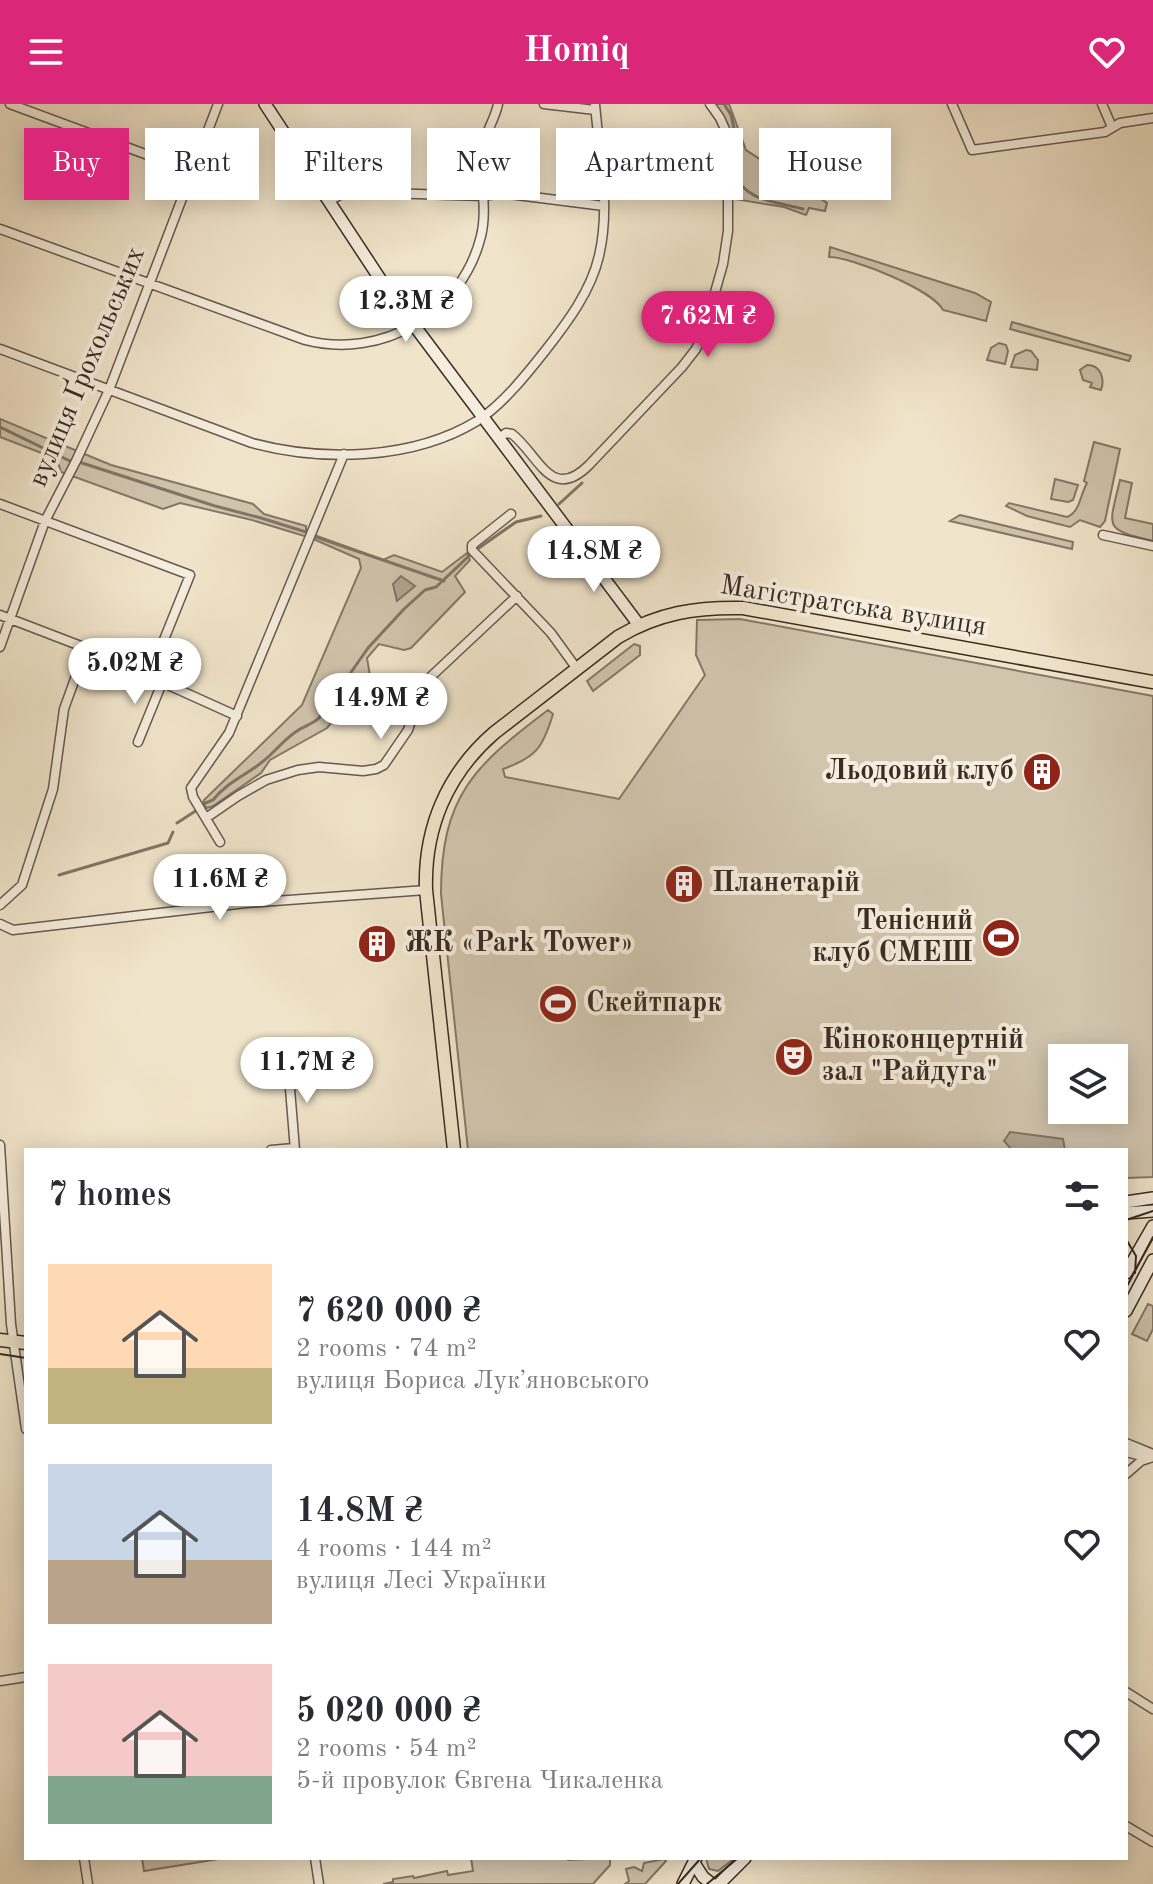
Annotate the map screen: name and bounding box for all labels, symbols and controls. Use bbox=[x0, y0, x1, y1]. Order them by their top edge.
icon: menu bbox=[24, 30, 68, 74]
icon: heart bbox=[1085, 30, 1129, 74]
text: Homiq bbox=[523, 34, 630, 70]
chip: Buy bbox=[24, 128, 129, 200]
chip: Rent bbox=[145, 128, 259, 200]
chip: Filters bbox=[275, 128, 411, 200]
chip: New bbox=[427, 128, 540, 200]
chip: Apartment bbox=[556, 128, 743, 200]
chip: House bbox=[759, 128, 891, 200]
street label: вулиця Ґрохольських bbox=[19, 241, 151, 491]
pin: 12.3M ₴ bbox=[332, 276, 480, 344]
text: 12.3M ₴ bbox=[357, 289, 455, 315]
pin: 7.62M ₴ bbox=[634, 291, 782, 359]
text: 7.62M ₴ bbox=[659, 304, 757, 330]
pin: 14.8M ₴ bbox=[520, 526, 668, 594]
text: 14.8M ₴ bbox=[545, 539, 643, 565]
street label: Магістратська вулиця bbox=[718, 572, 988, 642]
pin: 5.02M ₴ bbox=[61, 638, 209, 706]
text: 5.02M ₴ bbox=[86, 651, 184, 677]
pin: 14.9M ₴ bbox=[307, 673, 455, 741]
text: 14.9M ₴ bbox=[332, 686, 430, 712]
building icon: Льодовий клуб bbox=[1021, 751, 1063, 793]
place label: Льодовий клуб bbox=[825, 758, 1014, 786]
pin: 11.6M ₴ bbox=[146, 854, 294, 922]
building icon: Планетарій bbox=[663, 863, 705, 905]
text: 11.6M ₴ bbox=[171, 867, 269, 893]
place label: Планетарій bbox=[712, 869, 860, 898]
place label: Тенісний клуб СМЕШ bbox=[813, 907, 973, 968]
sports icon: Тенісний клуб СМЕШ bbox=[980, 917, 1022, 959]
building icon: ЖК «Park Tower» bbox=[356, 923, 398, 965]
place label: ЖК «Park Tower» bbox=[405, 929, 634, 958]
sports icon: Скейтпарк bbox=[537, 983, 579, 1025]
place label: Скейтпарк bbox=[586, 989, 722, 1018]
place label: Кіноконцертній зал "Райдуга" bbox=[822, 1026, 1024, 1087]
theatre icon: Кіноконцертній зал "Райдуга" bbox=[773, 1036, 815, 1078]
pin: 11.7M ₴ bbox=[233, 1037, 381, 1105]
map controls bbox=[1048, 1044, 1128, 1124]
button: layers bbox=[1048, 1044, 1128, 1124]
text: 11.7M ₴ bbox=[258, 1050, 356, 1076]
icon: filters bbox=[1060, 1174, 1104, 1218]
text: 7 homes bbox=[48, 1179, 171, 1213]
text: 7 620 000 ₴ bbox=[296, 1295, 481, 1329]
icon: home bbox=[112, 1296, 208, 1392]
icon: heart bbox=[1060, 1322, 1104, 1366]
text: 2 rooms · 74 m² bbox=[296, 1336, 477, 1362]
text: вулиця Бориса Лукʼяновського bbox=[296, 1368, 650, 1394]
text: 14.8M ₴ bbox=[296, 1495, 423, 1529]
icon: home bbox=[112, 1496, 208, 1592]
icon: heart bbox=[1060, 1522, 1104, 1566]
text: 4 rooms · 144 m² bbox=[296, 1536, 492, 1562]
text: вулиця Лесі Українки bbox=[296, 1568, 547, 1594]
text: 5 020 000 ₴ bbox=[296, 1695, 481, 1729]
icon: home bbox=[112, 1696, 208, 1792]
icon: heart bbox=[1060, 1722, 1104, 1766]
text: 2 rooms · 54 m² bbox=[296, 1736, 477, 1762]
text: 5-й провулок Євгена Чикаленка bbox=[296, 1768, 663, 1794]

